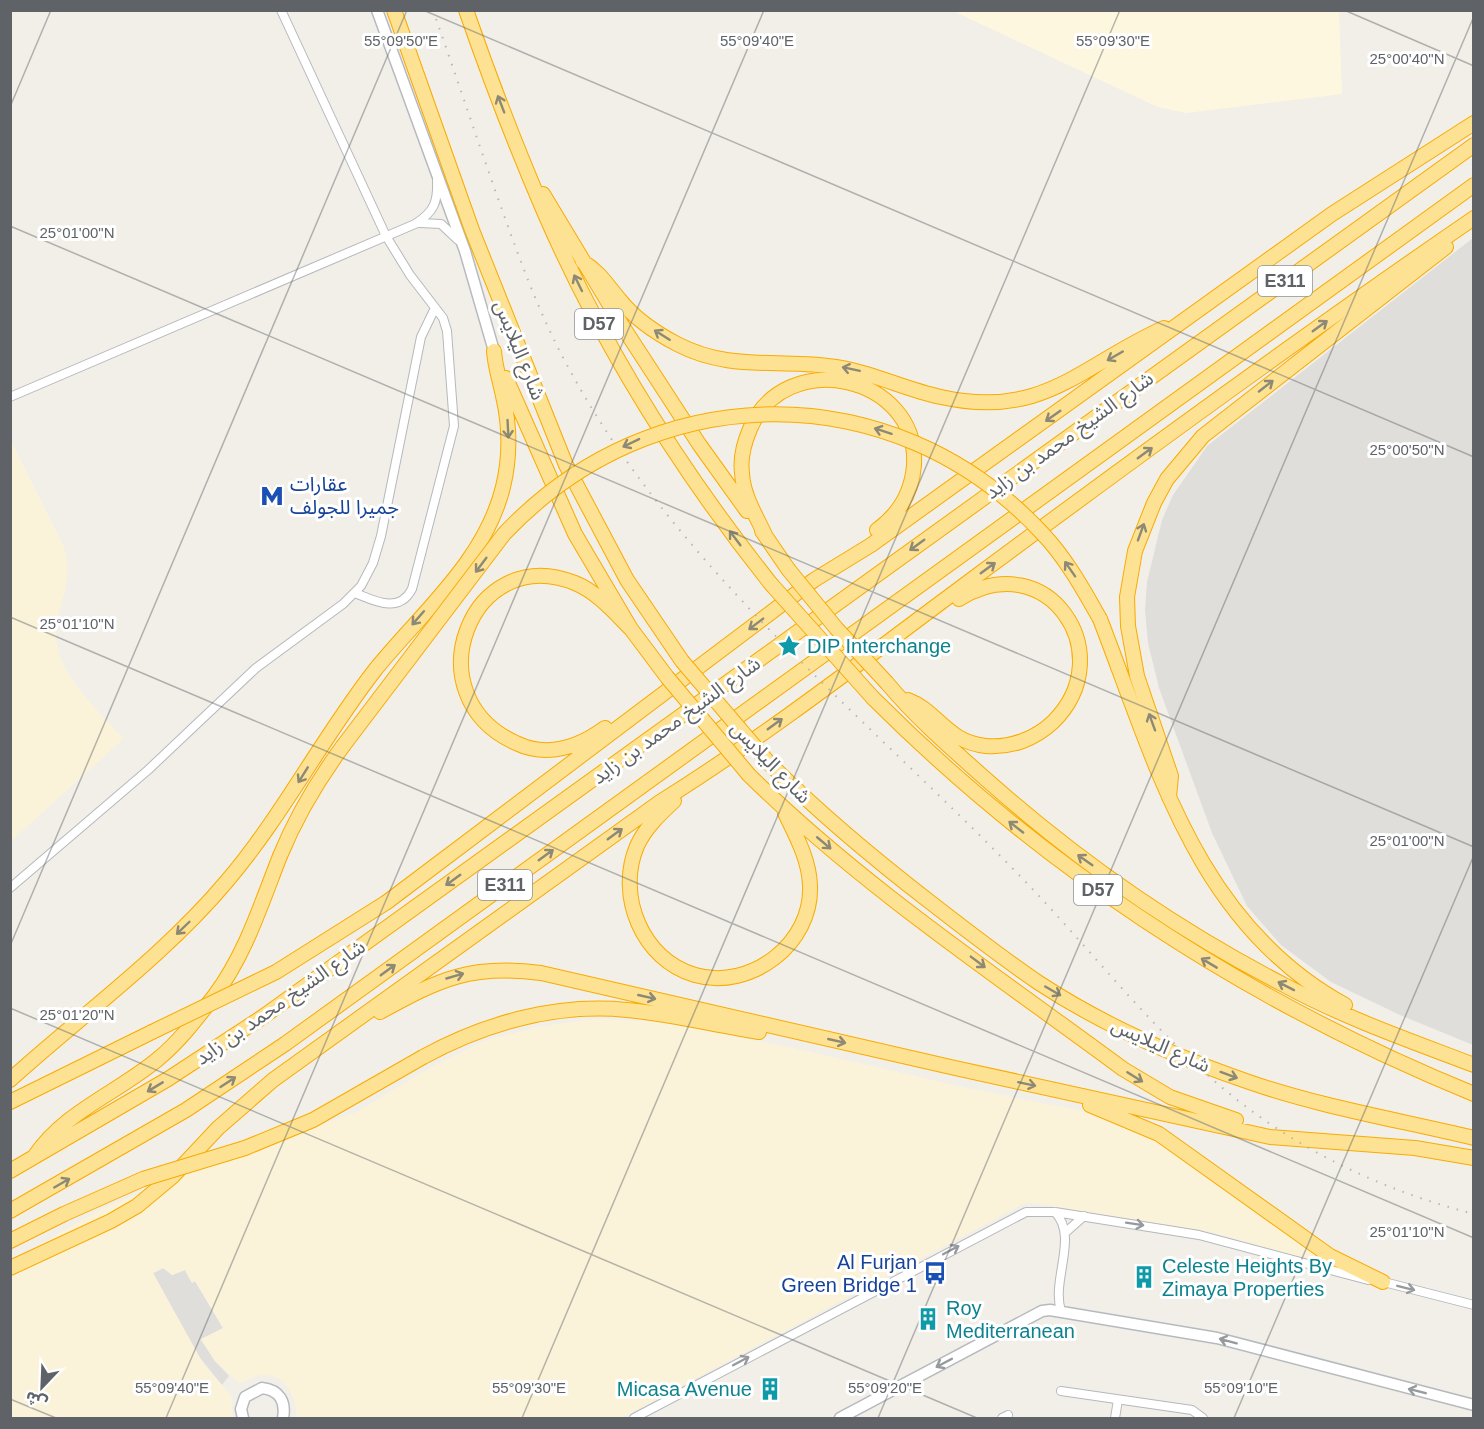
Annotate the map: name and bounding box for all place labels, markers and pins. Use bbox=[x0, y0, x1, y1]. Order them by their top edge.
place label: عقارات جميرا للجولف bbox=[290, 473, 399, 519]
metro station icon: عقارات جميرا للجولف bbox=[259, 483, 285, 509]
place icon: DIP Interchange bbox=[776, 633, 802, 659]
place label: DIP Interchange bbox=[807, 635, 951, 657]
place label: Al Furjan Green Bridge 1 bbox=[781, 1251, 917, 1296]
place label: Celeste Heights By Zimaya Properties bbox=[1162, 1255, 1332, 1300]
bus stop icon: Al Furjan Green Bridge 1 bbox=[922, 1260, 948, 1286]
building icon: Celeste Heights By Zimaya Properties bbox=[1131, 1264, 1157, 1290]
place label: Roy Mediterranean bbox=[946, 1297, 1075, 1342]
building icon: Roy Mediterranean bbox=[915, 1306, 941, 1332]
building icon: Micasa Avenue bbox=[757, 1376, 783, 1402]
place label: Micasa Avenue bbox=[617, 1378, 752, 1400]

